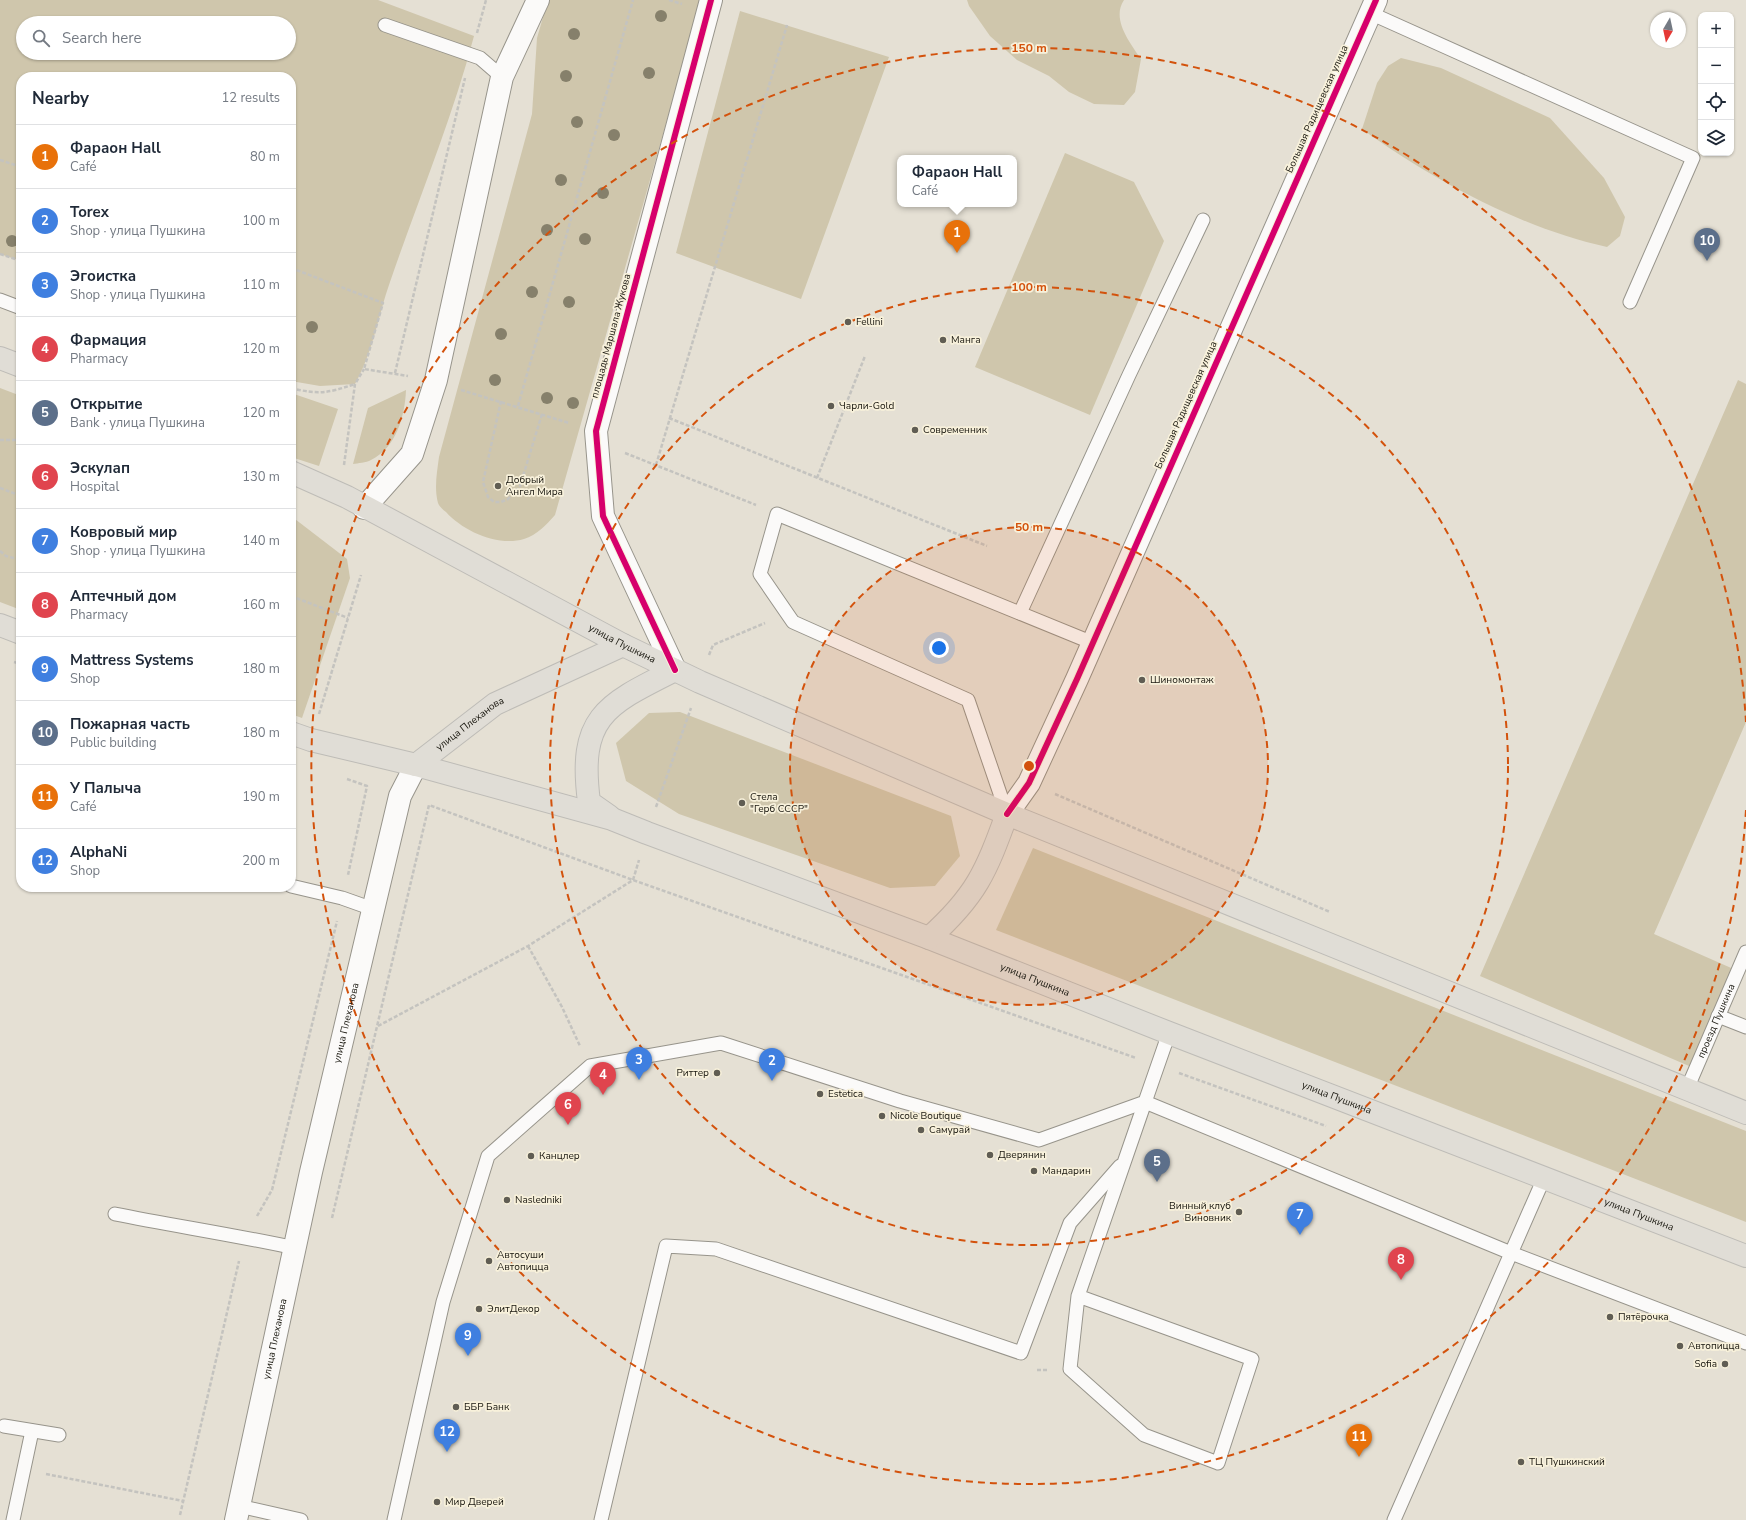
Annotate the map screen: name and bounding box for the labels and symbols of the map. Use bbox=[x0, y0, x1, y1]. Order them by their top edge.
north arrow bbox=[1650, 12, 1686, 48]
text: 150 m bbox=[1011, 40, 1047, 56]
street label: Большая Радищевская улица bbox=[1282, 43, 1352, 175]
pin: 1 bbox=[944, 220, 970, 253]
pin: 10 bbox=[1694, 228, 1720, 261]
street label: площадь Маршала Жукова bbox=[588, 272, 634, 400]
text: 100 m bbox=[1011, 279, 1047, 295]
place label: Fellini bbox=[856, 315, 883, 329]
marker: Fellini bbox=[843, 317, 853, 327]
place label: Манга bbox=[951, 333, 981, 347]
marker: Манга bbox=[938, 335, 948, 345]
street label: Большая Радищевская улица bbox=[1151, 339, 1221, 471]
place label: Чарли-Gold bbox=[839, 399, 895, 413]
marker: Чарли-Gold bbox=[826, 401, 836, 411]
place label: Современник bbox=[923, 423, 988, 437]
marker: Современник bbox=[910, 425, 920, 435]
place label: Добрый Ангел Мира bbox=[506, 473, 563, 499]
marker: Добрый Ангел Мира bbox=[493, 481, 503, 491]
text: 50 m bbox=[1015, 519, 1043, 535]
street label: улица Пушкина bbox=[586, 621, 658, 667]
your location bbox=[929, 638, 949, 658]
place label: Шиномонтаж bbox=[1150, 673, 1214, 687]
marker: Шиномонтаж bbox=[1137, 675, 1147, 685]
street label: улица Плеханова bbox=[433, 694, 506, 754]
centre of rings bbox=[1022, 759, 1036, 773]
place label: Стела "Герб СССР" bbox=[750, 790, 808, 816]
marker: Стела "Герб СССР" bbox=[737, 798, 747, 808]
street label: улица Пушкина bbox=[998, 960, 1072, 1000]
street label: улица Плеханова bbox=[330, 981, 363, 1065]
street label: проезд Пушкина bbox=[1694, 982, 1738, 1060]
pin: 3 bbox=[626, 1047, 652, 1080]
pin: 2 bbox=[759, 1048, 785, 1081]
pin: 4 bbox=[590, 1062, 616, 1095]
place label: Риттер bbox=[677, 1066, 709, 1080]
marker: Риттер bbox=[712, 1068, 722, 1078]
street label: улица Пушкина bbox=[1300, 1078, 1374, 1118]
place label: Estetica bbox=[828, 1087, 863, 1101]
marker: Estetica bbox=[815, 1089, 825, 1099]
pin: 6 bbox=[555, 1092, 581, 1125]
place label: Nicole Boutique bbox=[890, 1109, 961, 1123]
marker: Nicole Boutique bbox=[877, 1111, 887, 1121]
place label: Самурай bbox=[929, 1123, 970, 1137]
marker: Самурай bbox=[916, 1125, 926, 1135]
place label: Дверянин bbox=[998, 1148, 1046, 1162]
place label: Канцлер bbox=[539, 1149, 580, 1163]
pin: 5 bbox=[1144, 1149, 1170, 1182]
marker: Дверянин bbox=[985, 1150, 995, 1160]
marker: Канцлер bbox=[526, 1151, 536, 1161]
place label: Мандарин bbox=[1042, 1164, 1091, 1178]
marker: Мандарин bbox=[1029, 1166, 1039, 1176]
place label: Nasledniki bbox=[515, 1193, 562, 1207]
marker: Nasledniki bbox=[502, 1195, 512, 1205]
street label: улица Пушкина bbox=[1602, 1195, 1676, 1234]
place label: Винный клуб Виновник bbox=[1169, 1199, 1232, 1225]
pin: 7 bbox=[1287, 1202, 1313, 1235]
marker: Винный клуб Виновник bbox=[1234, 1207, 1244, 1217]
pin: 8 bbox=[1388, 1247, 1414, 1280]
place label: Автосуши Автопицца bbox=[497, 1248, 549, 1274]
marker: Автосуши Автопицца bbox=[484, 1256, 494, 1266]
street label: улица Плеханова bbox=[259, 1297, 290, 1381]
place label: ЭлитДекор bbox=[487, 1302, 540, 1316]
marker: ЭлитДекор bbox=[474, 1304, 484, 1314]
place label: Пятёрочка bbox=[1618, 1310, 1669, 1324]
marker: Пятёрочка bbox=[1605, 1312, 1615, 1322]
pin: 9 bbox=[455, 1323, 481, 1356]
place label: Автопицца bbox=[1688, 1339, 1740, 1353]
marker: Автопицца bbox=[1675, 1341, 1685, 1351]
place label: Sofia bbox=[1694, 1357, 1717, 1371]
marker: Sofia bbox=[1720, 1359, 1730, 1369]
place label: ББР Банк bbox=[464, 1400, 510, 1414]
marker: ББР Банк bbox=[451, 1402, 461, 1412]
pin: 12 bbox=[434, 1419, 460, 1452]
pin: 11 bbox=[1346, 1424, 1372, 1457]
place label: ТЦ Пушкинский bbox=[1529, 1455, 1605, 1469]
marker: ТЦ Пушкинский bbox=[1516, 1457, 1526, 1467]
place label: Мир Дверей bbox=[445, 1495, 504, 1509]
marker: Мир Дверей bbox=[432, 1497, 442, 1507]

